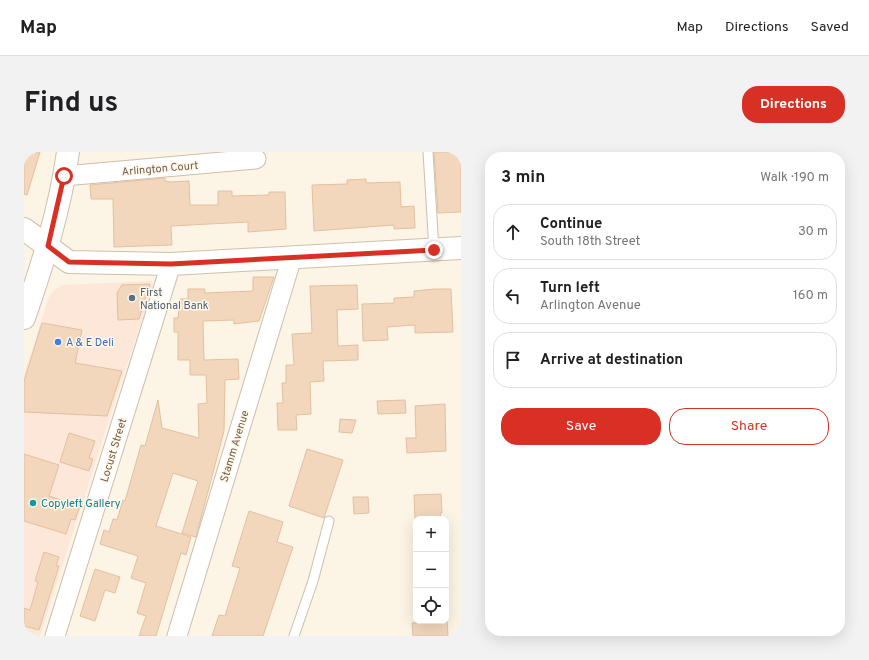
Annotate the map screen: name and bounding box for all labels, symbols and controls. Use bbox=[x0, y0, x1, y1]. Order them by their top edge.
text: Map bbox=[20, 16, 57, 40]
text: Map bbox=[677, 19, 703, 36]
text: Directions bbox=[725, 19, 789, 36]
text: Saved bbox=[811, 19, 849, 36]
text: Find us bbox=[24, 86, 118, 122]
button: Directions bbox=[742, 86, 845, 123]
street label: Arlington Court bbox=[121, 159, 199, 179]
route start bbox=[55, 167, 73, 185]
text: 3 min bbox=[501, 167, 545, 189]
text: Walk · 190 m bbox=[760, 170, 829, 186]
text: Continue bbox=[540, 215, 602, 234]
icon: ahead bbox=[502, 221, 524, 243]
text: 30 m bbox=[798, 224, 828, 240]
text: South 18th Street bbox=[540, 234, 641, 250]
route end bbox=[425, 241, 443, 259]
text: Turn left bbox=[540, 279, 600, 298]
icon: left bbox=[502, 285, 524, 307]
place label: First National Bank bbox=[140, 286, 209, 313]
text: 160 m bbox=[793, 288, 828, 304]
marker: First National Bank bbox=[127, 293, 137, 303]
text: Arlington Avenue bbox=[540, 298, 641, 314]
place label: A & E Deli bbox=[66, 336, 114, 350]
marker: A & E Deli bbox=[53, 337, 63, 347]
icon: arrive bbox=[502, 349, 524, 371]
text: Arrive at destination bbox=[540, 351, 683, 370]
button: Save bbox=[501, 408, 661, 445]
button: Share bbox=[669, 408, 829, 445]
street label: Stamm Avenue bbox=[217, 409, 253, 484]
street label: Locust Street bbox=[98, 417, 130, 484]
place label: Copyleft Gallery bbox=[41, 497, 121, 511]
marker: Copyleft Gallery bbox=[28, 498, 38, 508]
map controls bbox=[413, 516, 449, 624]
button: + bbox=[413, 516, 449, 552]
button: − bbox=[413, 552, 449, 588]
button: locate bbox=[413, 588, 449, 624]

